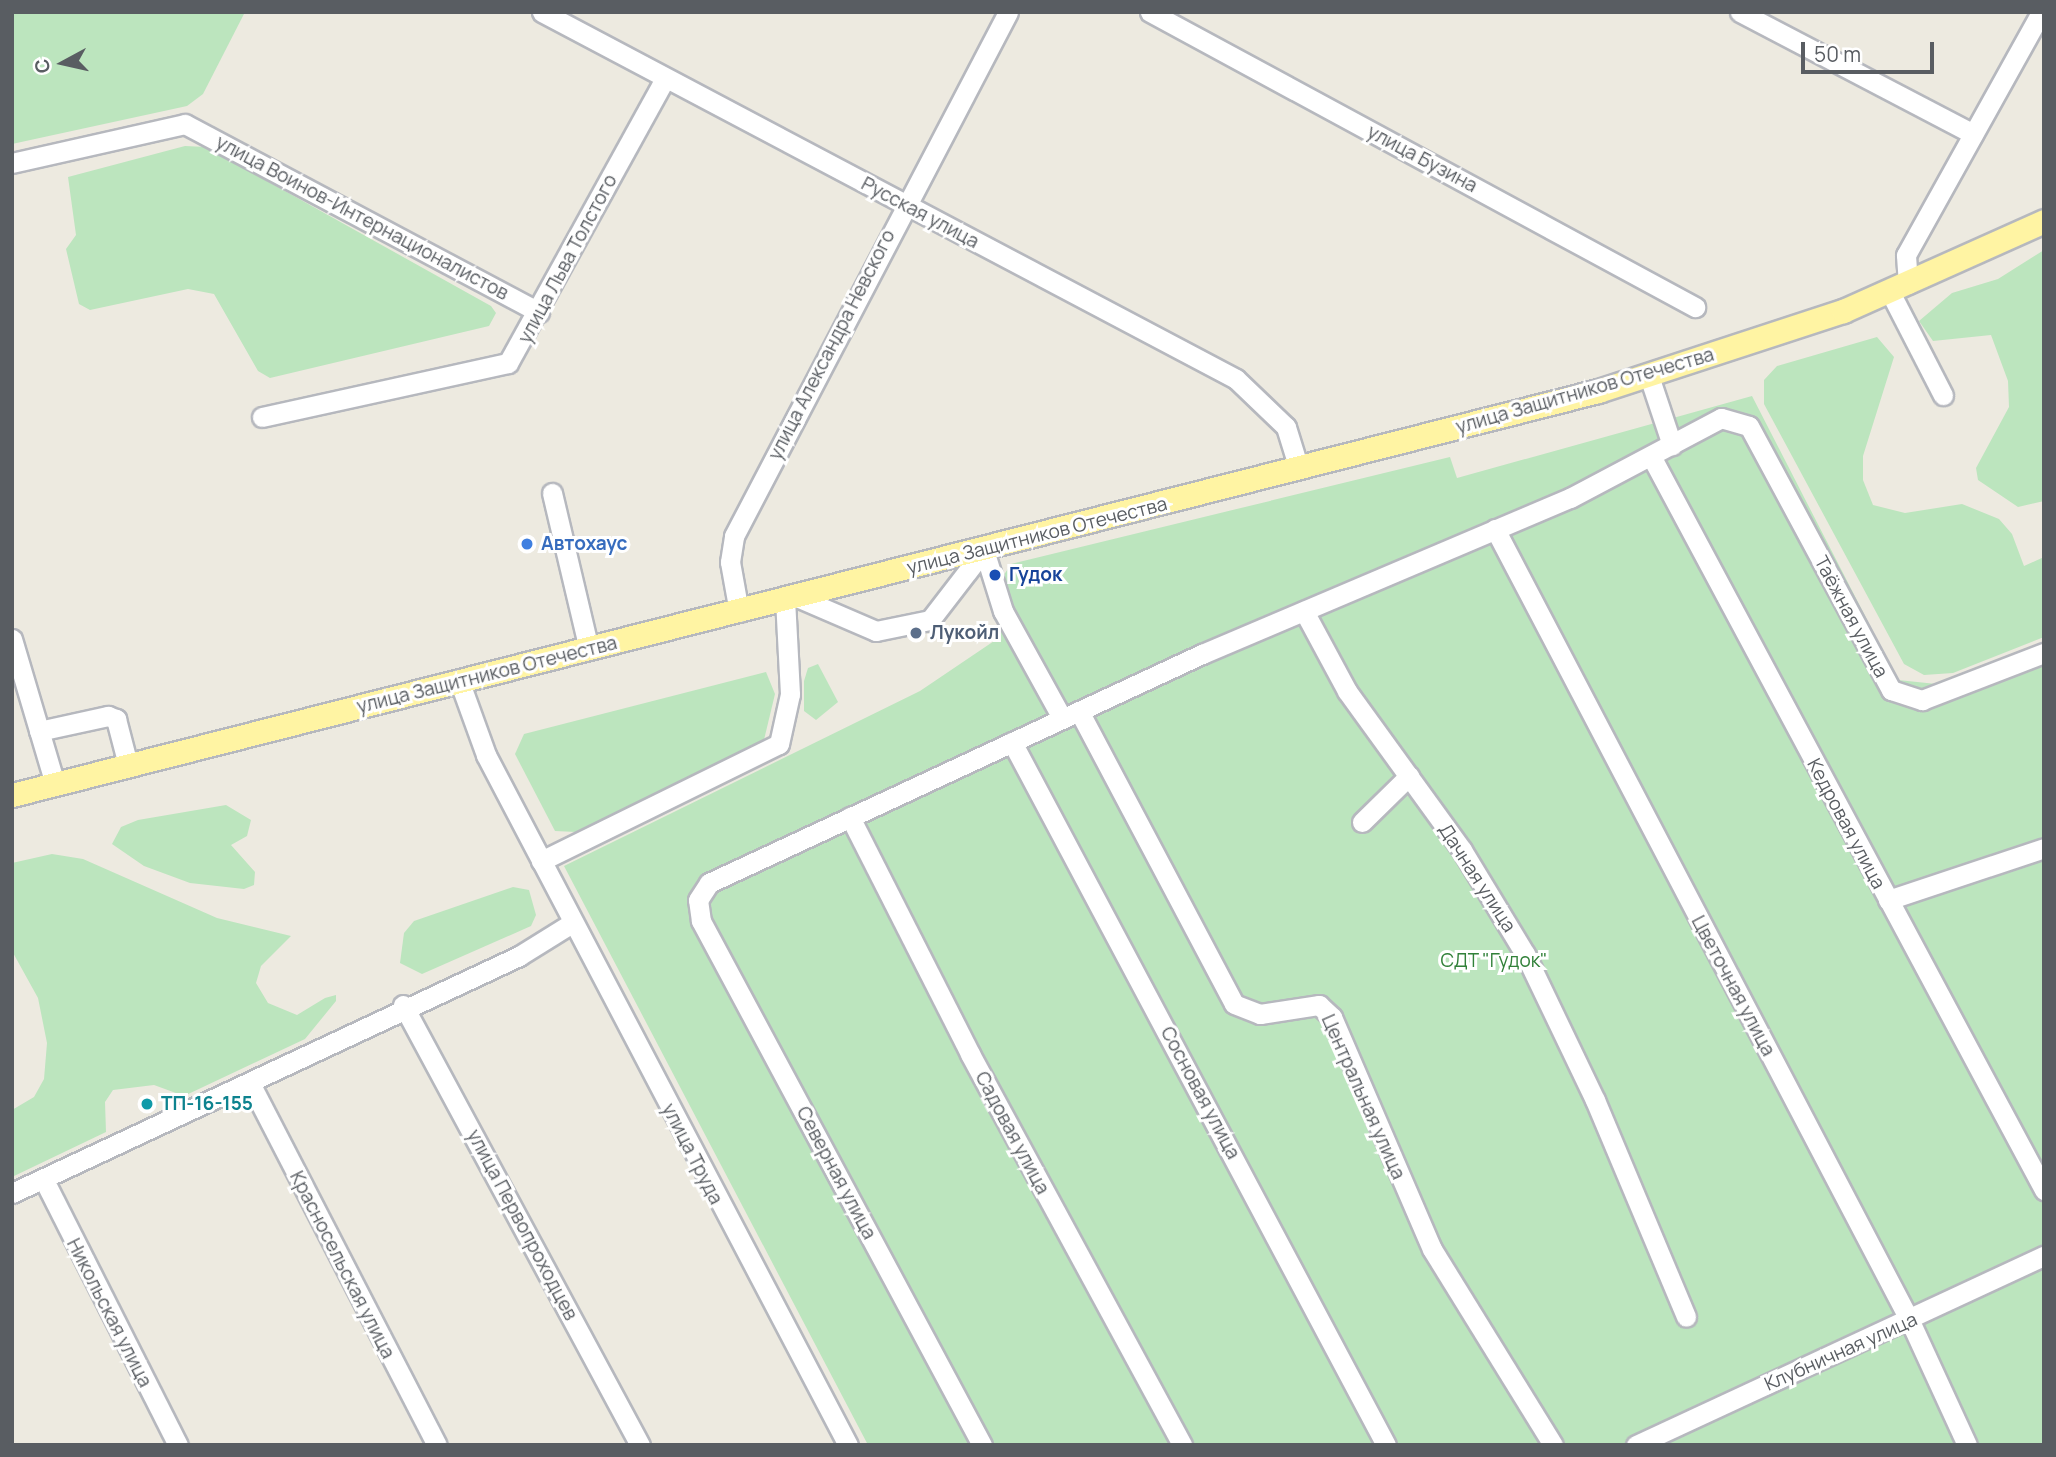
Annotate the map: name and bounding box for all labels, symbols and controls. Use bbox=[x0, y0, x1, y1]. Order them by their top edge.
north arrow bbox=[28, 28, 98, 98]
scale bar bbox=[1804, 28, 1937, 72]
text: 50 m bbox=[1814, 40, 1861, 68]
text: С bbox=[28, 57, 56, 75]
street label: улица Бузина bbox=[1363, 120, 1481, 198]
street label: улица Воинов-Интернационалистов bbox=[212, 131, 512, 305]
street label: улица Льва Толстого bbox=[514, 171, 622, 347]
street label: Русская улица bbox=[857, 172, 983, 254]
street label: улица Александра Невского bbox=[764, 226, 900, 464]
street label: улица Защитников Отечества bbox=[1453, 343, 1717, 439]
street label: улица Защитников Отечества bbox=[905, 493, 1169, 579]
place label: Автохаус bbox=[541, 533, 627, 555]
marker: Автохаус bbox=[519, 536, 535, 552]
street label: Таёжная улица bbox=[1809, 552, 1893, 682]
place label: Гудок bbox=[1009, 564, 1062, 586]
marker: Гудок bbox=[987, 567, 1003, 583]
place label: Лукойл bbox=[930, 622, 999, 644]
marker: Лукойл bbox=[908, 625, 924, 641]
street label: улица Защитников Отечества bbox=[355, 632, 619, 718]
street label: Кедровая улица bbox=[1802, 755, 1890, 893]
street label: Дачная улица bbox=[1433, 820, 1521, 936]
street label: Цветочная улица bbox=[1686, 912, 1780, 1060]
park label: СДТ "Гудок" bbox=[1440, 950, 1548, 972]
street label: Центральная улица bbox=[1316, 1011, 1410, 1183]
street label: Сосновая улица bbox=[1156, 1023, 1244, 1163]
street label: Садовая улица bbox=[970, 1068, 1054, 1198]
place label: ТП-16-155 bbox=[161, 1093, 253, 1115]
marker: ТП-16-155 bbox=[139, 1096, 155, 1112]
street label: улица Труда bbox=[657, 1100, 727, 1208]
street label: Северная улица bbox=[791, 1103, 881, 1243]
street label: улица Первопроходцев bbox=[462, 1126, 582, 1324]
street label: Красносельская улица bbox=[285, 1167, 399, 1363]
street label: Никольская улица bbox=[62, 1235, 156, 1391]
street label: Клубничная улица bbox=[1761, 1308, 1921, 1396]

